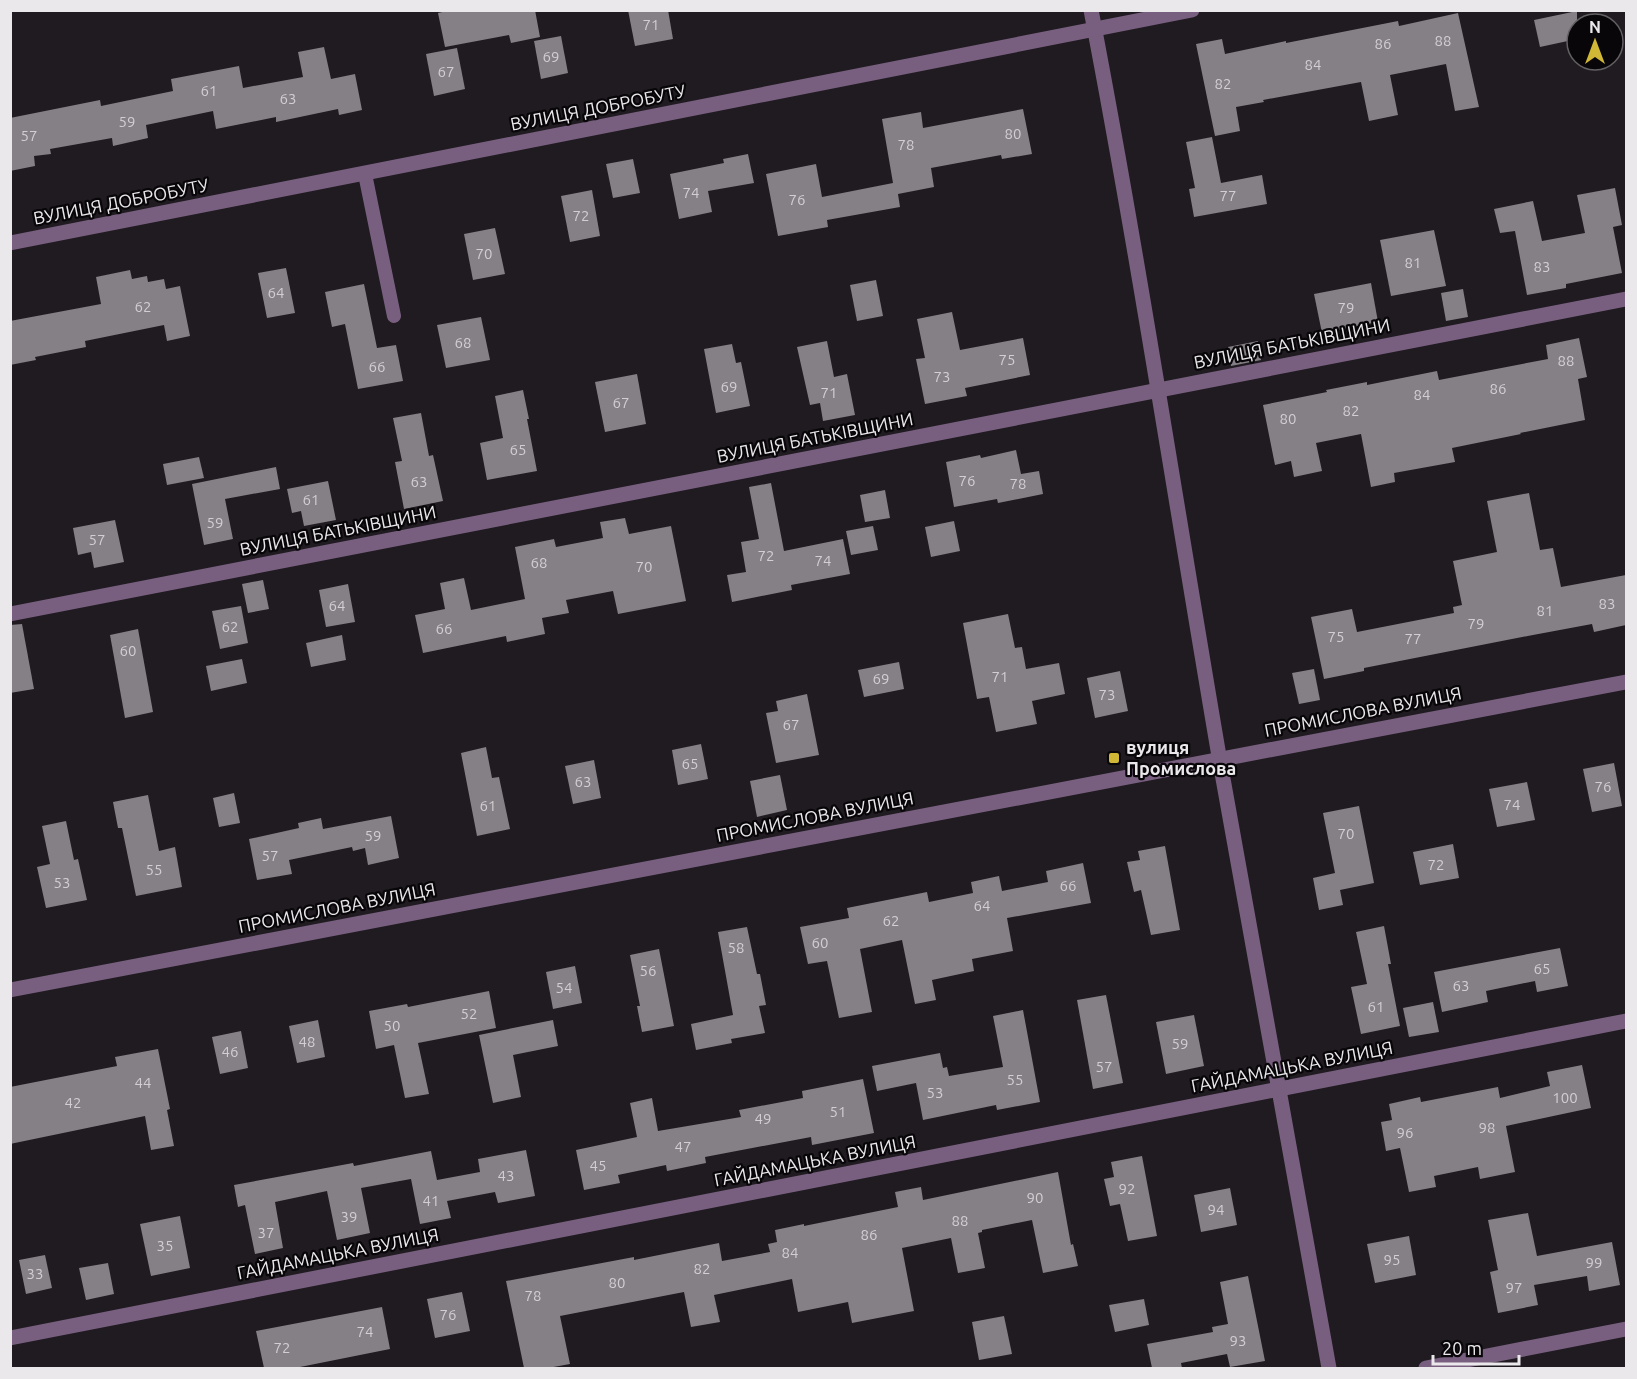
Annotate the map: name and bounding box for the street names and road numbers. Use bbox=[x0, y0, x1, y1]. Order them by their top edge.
street label: ВУЛИЦЯ ДОБРОБУТУ bbox=[509, 80, 687, 134]
street label: ВУЛИЦЯ ДОБРОБУТУ bbox=[32, 174, 210, 228]
street label: ВУЛИЦЯ БАТЬКІВЩИНИ bbox=[1192, 314, 1392, 372]
street label: ВУЛИЦЯ БАТЬКІВЩИНИ bbox=[715, 408, 915, 466]
street label: ВУЛИЦЯ БАТЬКІВЩИНИ bbox=[238, 501, 438, 559]
street label: ПРОМИСЛОВА ВУЛИЦЯ bbox=[1263, 682, 1463, 740]
street label: ПРОМИСЛОВА ВУЛИЦЯ bbox=[715, 787, 915, 845]
street label: ПРОМИСЛОВА ВУЛИЦЯ bbox=[237, 878, 437, 936]
street label: ГАЙДАМАЦЬКА ВУЛИЦЯ bbox=[1189, 1037, 1394, 1095]
street label: ГАЙДАМАЦЬКА ВУЛИЦЯ bbox=[712, 1131, 917, 1189]
street label: ГАЙДАМАЦЬКА ВУЛИЦЯ bbox=[235, 1224, 440, 1282]

